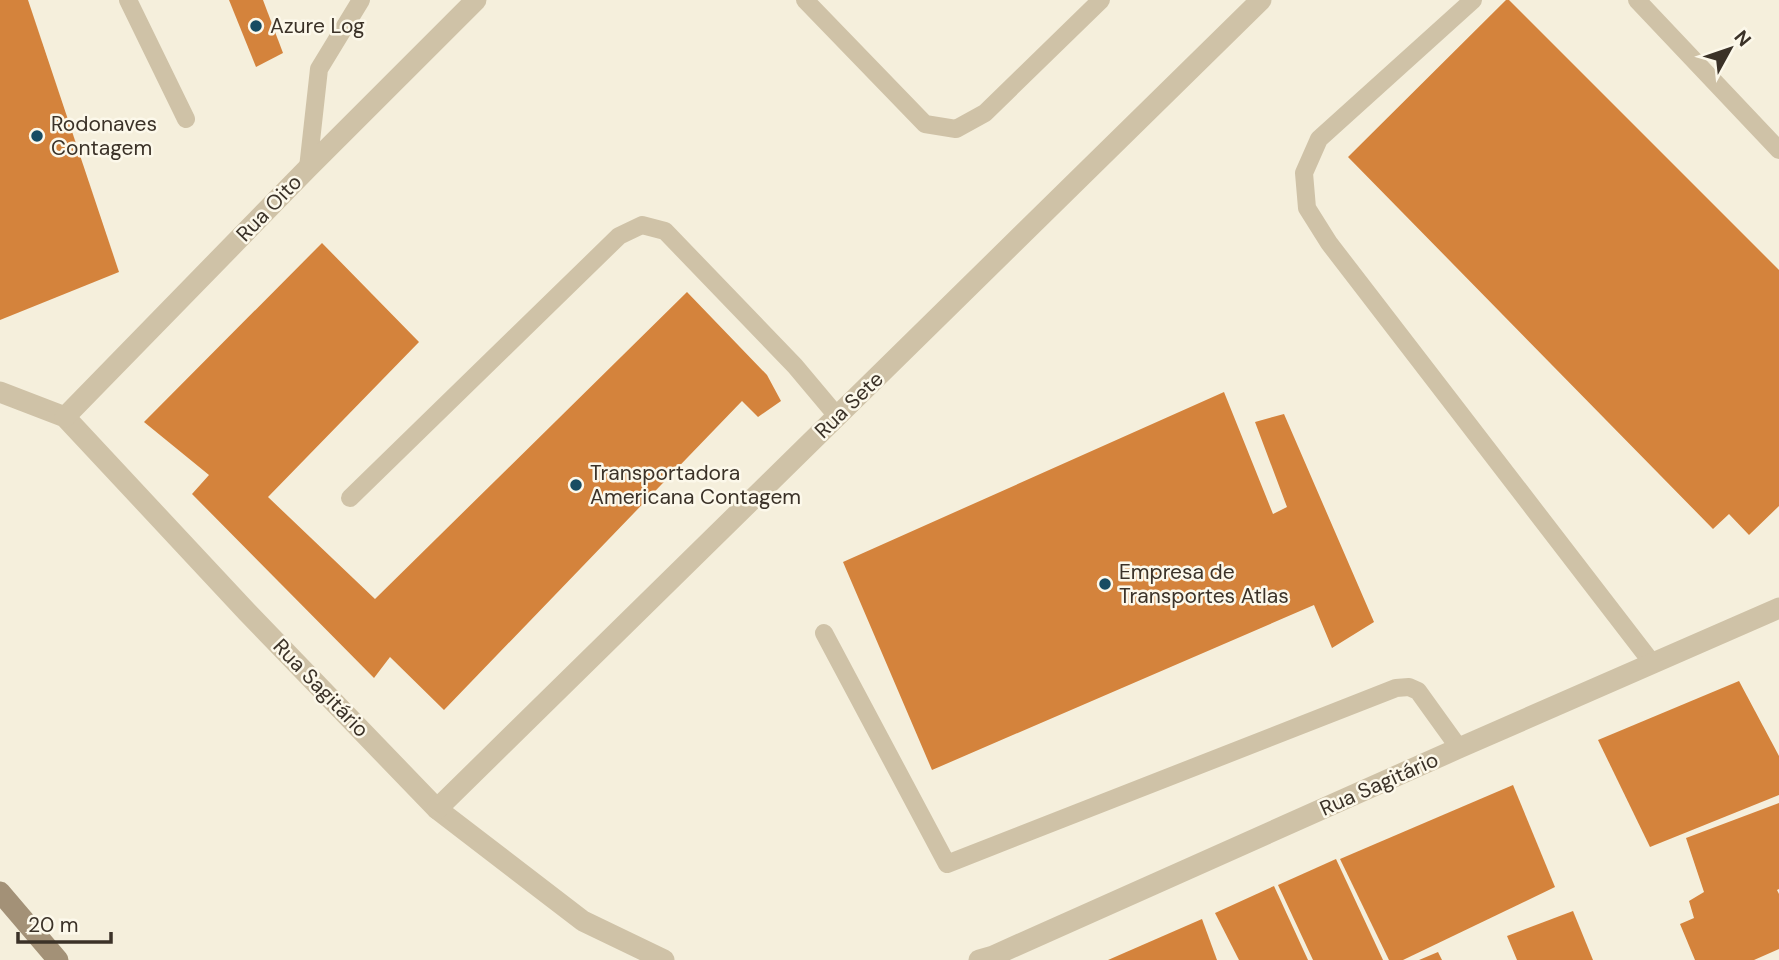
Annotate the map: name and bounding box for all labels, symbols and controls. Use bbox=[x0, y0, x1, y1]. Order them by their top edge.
place label: Azure Log bbox=[270, 12, 365, 40]
north arrow bbox=[1695, 14, 1765, 84]
marker: Azure Log bbox=[248, 18, 264, 34]
text: N bbox=[1729, 25, 1757, 52]
place label: Rodonaves Contagem bbox=[51, 110, 157, 162]
marker: Rodonaves Contagem bbox=[29, 128, 45, 144]
street label: Rua Oito bbox=[230, 168, 308, 248]
street label: Rua Sete bbox=[809, 365, 889, 445]
place label: Transportadora Americana Contagem bbox=[590, 459, 801, 511]
marker: Transportadora Americana Contagem bbox=[568, 477, 584, 493]
place label: Empresa de Transportes Atlas bbox=[1119, 558, 1289, 610]
marker: Empresa de Transportes Atlas bbox=[1097, 576, 1113, 592]
street label: Rua Sagitário bbox=[267, 633, 375, 743]
street label: Rua Sagitário bbox=[1315, 745, 1443, 823]
scale bar bbox=[18, 900, 110, 944]
text: 20 m bbox=[28, 911, 79, 939]

